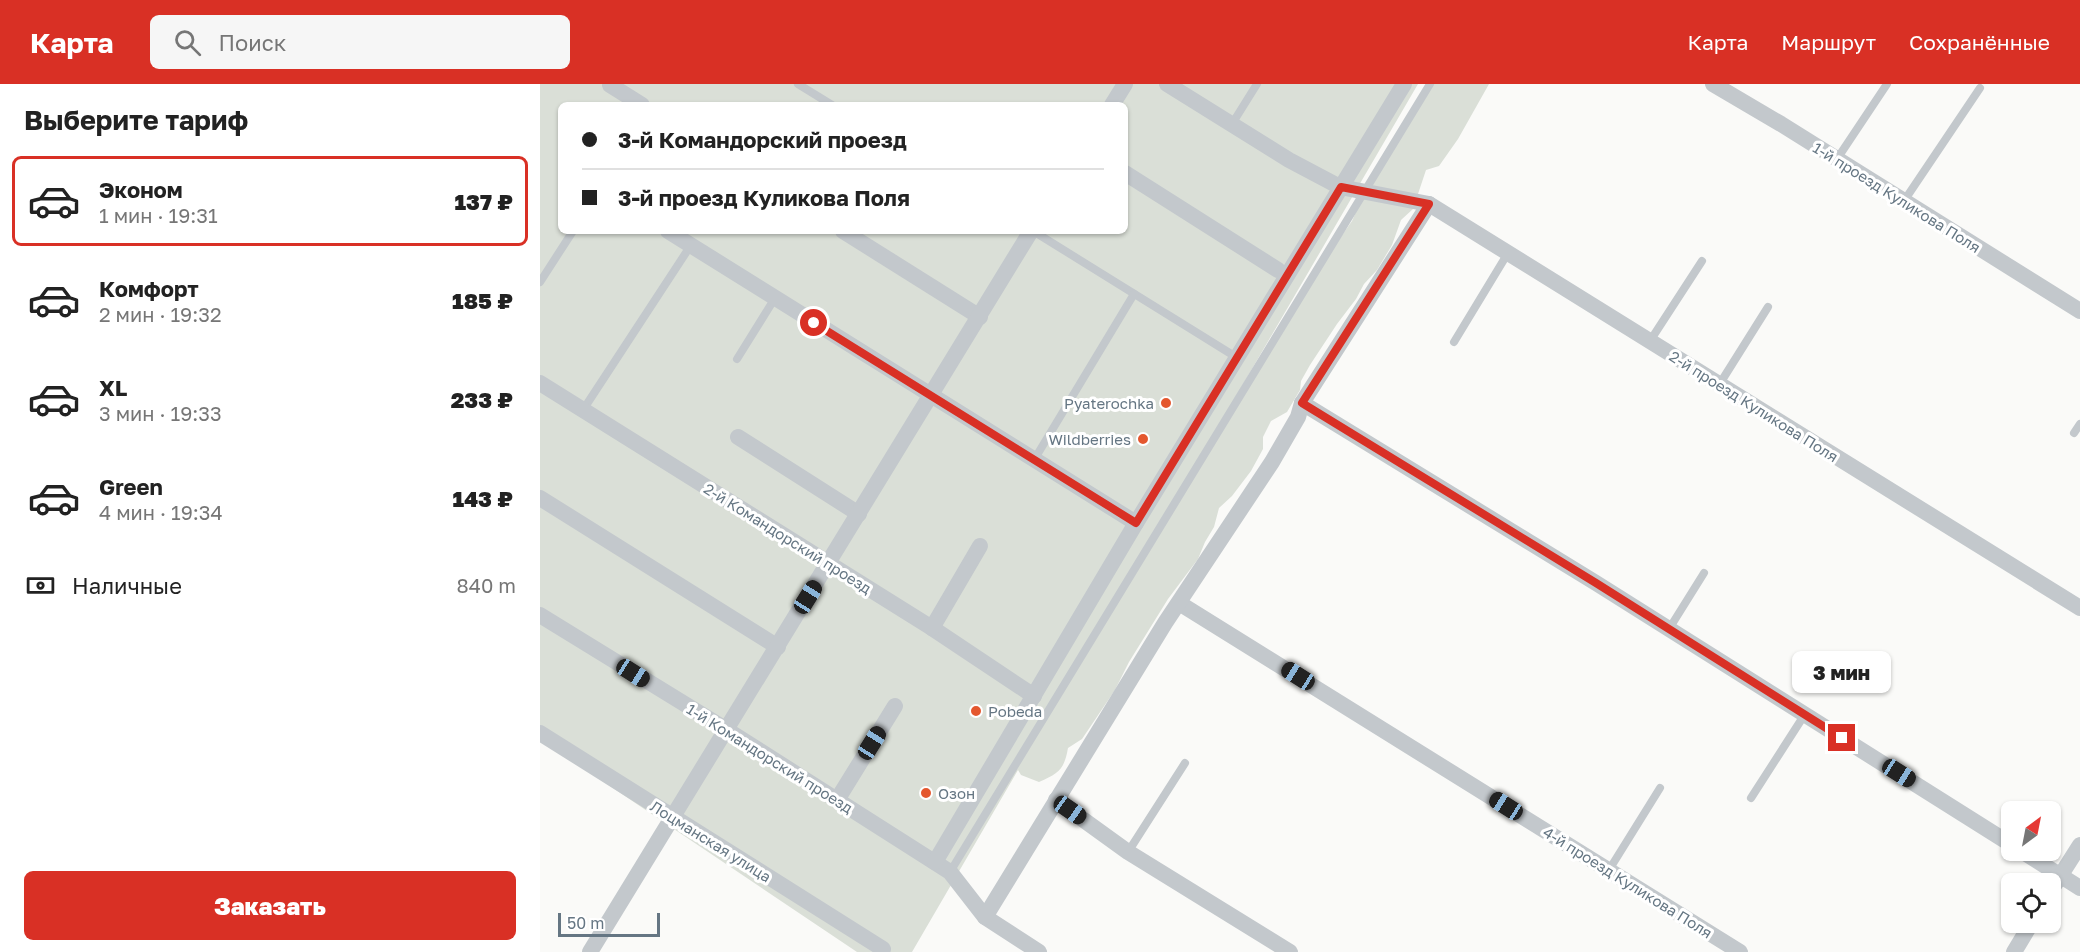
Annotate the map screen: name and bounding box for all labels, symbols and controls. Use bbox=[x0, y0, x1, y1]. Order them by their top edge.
search box bbox=[150, 15, 570, 69]
text: Карта bbox=[30, 26, 114, 59]
icon: search bbox=[171, 26, 204, 59]
text: Поиск bbox=[219, 29, 286, 56]
text: Карта bbox=[1687, 29, 1748, 55]
text: Маршрут bbox=[1781, 29, 1876, 55]
text: Сохранённые bbox=[1909, 29, 2050, 55]
text: Выберите тариф bbox=[24, 104, 248, 136]
text: 3-й Командорский проезд bbox=[618, 126, 907, 153]
street label: 1-й проезд Куликова Поля bbox=[1810, 138, 1984, 256]
icon: car bbox=[27, 174, 81, 228]
text: Эконом bbox=[99, 176, 183, 203]
text: 3-й проезд Куликова Поля bbox=[618, 184, 910, 211]
text: 137 ₽ bbox=[454, 188, 513, 215]
text: 1 мин · 19:31 bbox=[99, 203, 218, 227]
icon: car bbox=[27, 273, 81, 327]
text: Комфорт bbox=[99, 275, 199, 302]
text: 185 ₽ bbox=[452, 287, 513, 314]
text: 2 мин · 19:32 bbox=[99, 302, 222, 326]
route start bbox=[800, 309, 827, 336]
street label: 2-й проезд Куликова Поля bbox=[1666, 347, 1842, 465]
icon: car bbox=[27, 372, 81, 426]
text: XL bbox=[99, 374, 127, 401]
text: 233 ₽ bbox=[451, 386, 513, 413]
place label: Pyaterochka bbox=[1064, 394, 1154, 412]
marker: Pyaterochka bbox=[1159, 396, 1173, 410]
text: 3 мин · 19:33 bbox=[99, 401, 222, 425]
place label: Wildberries bbox=[1048, 430, 1131, 448]
marker: Wildberries bbox=[1136, 432, 1150, 446]
icon: car bbox=[27, 471, 81, 525]
text: Green bbox=[99, 473, 163, 500]
street label: 2-й Командорский проезд bbox=[701, 479, 875, 597]
text: 143 ₽ bbox=[453, 485, 513, 512]
text: 4 мин · 19:34 bbox=[99, 500, 223, 524]
icon: cash bbox=[24, 569, 57, 602]
text: Наличные bbox=[72, 572, 182, 599]
text: 840 m bbox=[457, 573, 516, 597]
car bbox=[791, 577, 825, 617]
callout: 3 мин bbox=[1792, 651, 1892, 693]
car bbox=[613, 656, 653, 690]
car bbox=[1278, 659, 1318, 693]
text: 3 мин bbox=[1813, 660, 1870, 684]
street label: 1-й Командорский проезд bbox=[684, 699, 856, 817]
place label: Pobeda bbox=[988, 702, 1042, 720]
marker: Pobeda bbox=[969, 704, 983, 718]
car bbox=[855, 723, 889, 763]
route end bbox=[1828, 724, 1855, 751]
car bbox=[1879, 756, 1919, 790]
place label: Озон bbox=[938, 784, 975, 802]
marker: Озон bbox=[919, 786, 933, 800]
car bbox=[1486, 789, 1526, 823]
car bbox=[1050, 792, 1090, 828]
street label: Лоцманская улица bbox=[647, 797, 775, 885]
north arrow bbox=[2001, 801, 2061, 861]
map controls bbox=[2001, 801, 2061, 933]
street label: 4-й проезд Куликова Поля bbox=[1540, 822, 1716, 942]
button: Заказать bbox=[24, 871, 516, 940]
button: locate bbox=[2001, 873, 2061, 933]
scale bar bbox=[558, 910, 660, 938]
text: 50 m bbox=[567, 913, 604, 933]

